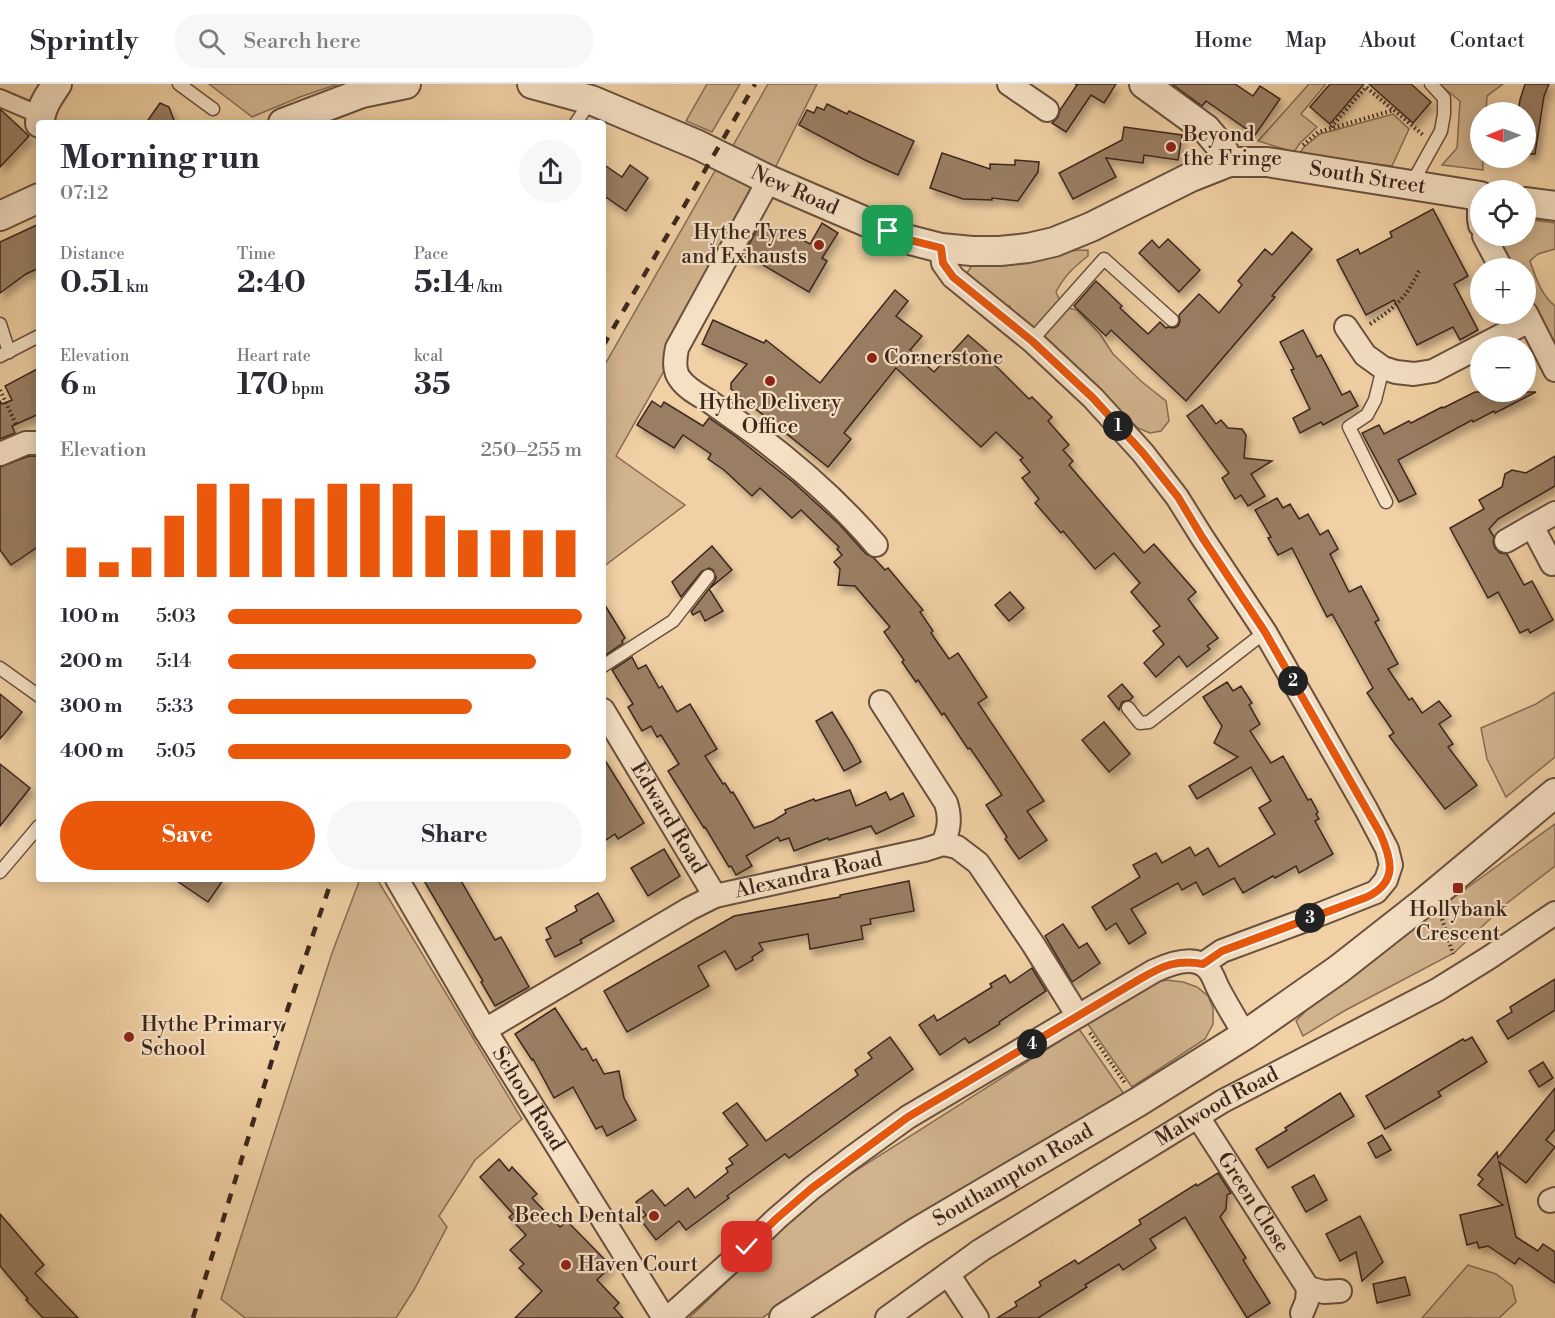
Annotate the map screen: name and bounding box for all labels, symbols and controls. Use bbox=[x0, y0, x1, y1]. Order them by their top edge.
search box bbox=[174, 14, 594, 68]
text: Sprintly bbox=[30, 24, 138, 59]
icon: search bbox=[195, 25, 228, 58]
text: Search here bbox=[243, 28, 361, 55]
text: Home bbox=[1195, 28, 1252, 54]
text: Map bbox=[1285, 28, 1327, 54]
text: About bbox=[1360, 28, 1417, 54]
text: Contact bbox=[1450, 28, 1525, 54]
north arrow bbox=[1470, 102, 1536, 168]
map controls bbox=[1470, 102, 1536, 402]
place label: Beyond the Fringe bbox=[1182, 122, 1282, 172]
text: Morning run bbox=[60, 138, 260, 179]
button: share bbox=[519, 140, 582, 203]
marker: Beyond the Fringe bbox=[1164, 140, 1178, 154]
street label: South Street bbox=[1307, 156, 1428, 200]
street label: New Road bbox=[746, 160, 842, 221]
button: locate bbox=[1470, 180, 1536, 246]
text: 07:12 bbox=[60, 181, 108, 206]
pin bbox=[862, 205, 913, 256]
icon: arrive bbox=[871, 214, 904, 247]
place label: Hythe Tyres and Exhausts bbox=[681, 220, 807, 270]
marker: Hythe Tyres and Exhausts bbox=[812, 238, 826, 252]
text: Distance bbox=[60, 244, 125, 264]
text: Time bbox=[237, 244, 276, 264]
text: Pace bbox=[414, 244, 448, 264]
button: + bbox=[1470, 258, 1536, 324]
text: 0.51 bbox=[60, 264, 123, 302]
text: 2:40 bbox=[237, 264, 306, 302]
text: 5:14 bbox=[414, 264, 474, 302]
text: km bbox=[123, 277, 149, 297]
text: /km bbox=[474, 277, 503, 297]
button: − bbox=[1470, 336, 1536, 402]
place label: Cornerstone bbox=[884, 345, 1003, 371]
text: Elevation bbox=[60, 346, 129, 366]
text: Heart rate bbox=[237, 346, 311, 366]
text: kcal bbox=[414, 346, 443, 366]
marker: Cornerstone bbox=[865, 351, 879, 365]
text: 6 bbox=[60, 366, 79, 404]
text: 170 bbox=[237, 366, 288, 404]
text: 35 bbox=[414, 366, 451, 404]
marker: Hythe Delivery Office bbox=[763, 374, 777, 388]
text: m bbox=[79, 379, 96, 399]
text: bpm bbox=[288, 379, 324, 399]
place label: Hythe Delivery Office bbox=[699, 390, 842, 440]
pin: 1 bbox=[1103, 411, 1133, 441]
text: 1 bbox=[1114, 416, 1122, 436]
text: Elevation bbox=[60, 438, 147, 463]
text: 250–255 m bbox=[480, 438, 582, 463]
text: 100 m bbox=[60, 604, 119, 629]
text: 5:03 bbox=[156, 604, 196, 629]
text: 200 m bbox=[60, 649, 123, 674]
text: 5:14 bbox=[156, 649, 191, 674]
pin: 2 bbox=[1278, 666, 1308, 696]
text: 2 bbox=[1288, 671, 1298, 691]
text: 300 m bbox=[60, 694, 123, 719]
text: 5:33 bbox=[156, 694, 194, 719]
text: 400 m bbox=[60, 739, 124, 764]
text: 5:05 bbox=[156, 739, 196, 764]
street label: Edward Road bbox=[624, 757, 712, 879]
button: Save bbox=[60, 801, 315, 870]
button: Share bbox=[327, 801, 582, 870]
street label: Alexandra Road bbox=[731, 847, 885, 904]
marker: Hollybank Crescent bbox=[1451, 881, 1465, 895]
place label: Hollybank Crescent bbox=[1409, 897, 1508, 947]
pin: 3 bbox=[1295, 903, 1325, 933]
text: 3 bbox=[1305, 908, 1315, 928]
place label: Hythe Primary School bbox=[141, 1012, 284, 1062]
pin: 4 bbox=[1017, 1029, 1047, 1059]
marker: Hythe Primary School bbox=[122, 1030, 136, 1044]
text: 4 bbox=[1027, 1034, 1037, 1054]
street label: School Road bbox=[486, 1042, 570, 1156]
street label: Malwood Road bbox=[1150, 1061, 1283, 1153]
street label: Southampton Road bbox=[928, 1118, 1098, 1233]
street label: Green Close bbox=[1211, 1147, 1295, 1258]
place label: Beech Dental bbox=[514, 1203, 642, 1229]
marker: Beech Dental bbox=[647, 1209, 661, 1223]
pin bbox=[721, 1221, 772, 1272]
icon: check bbox=[730, 1230, 763, 1263]
place label: Haven Court bbox=[578, 1252, 699, 1278]
marker: Haven Court bbox=[559, 1258, 573, 1272]

